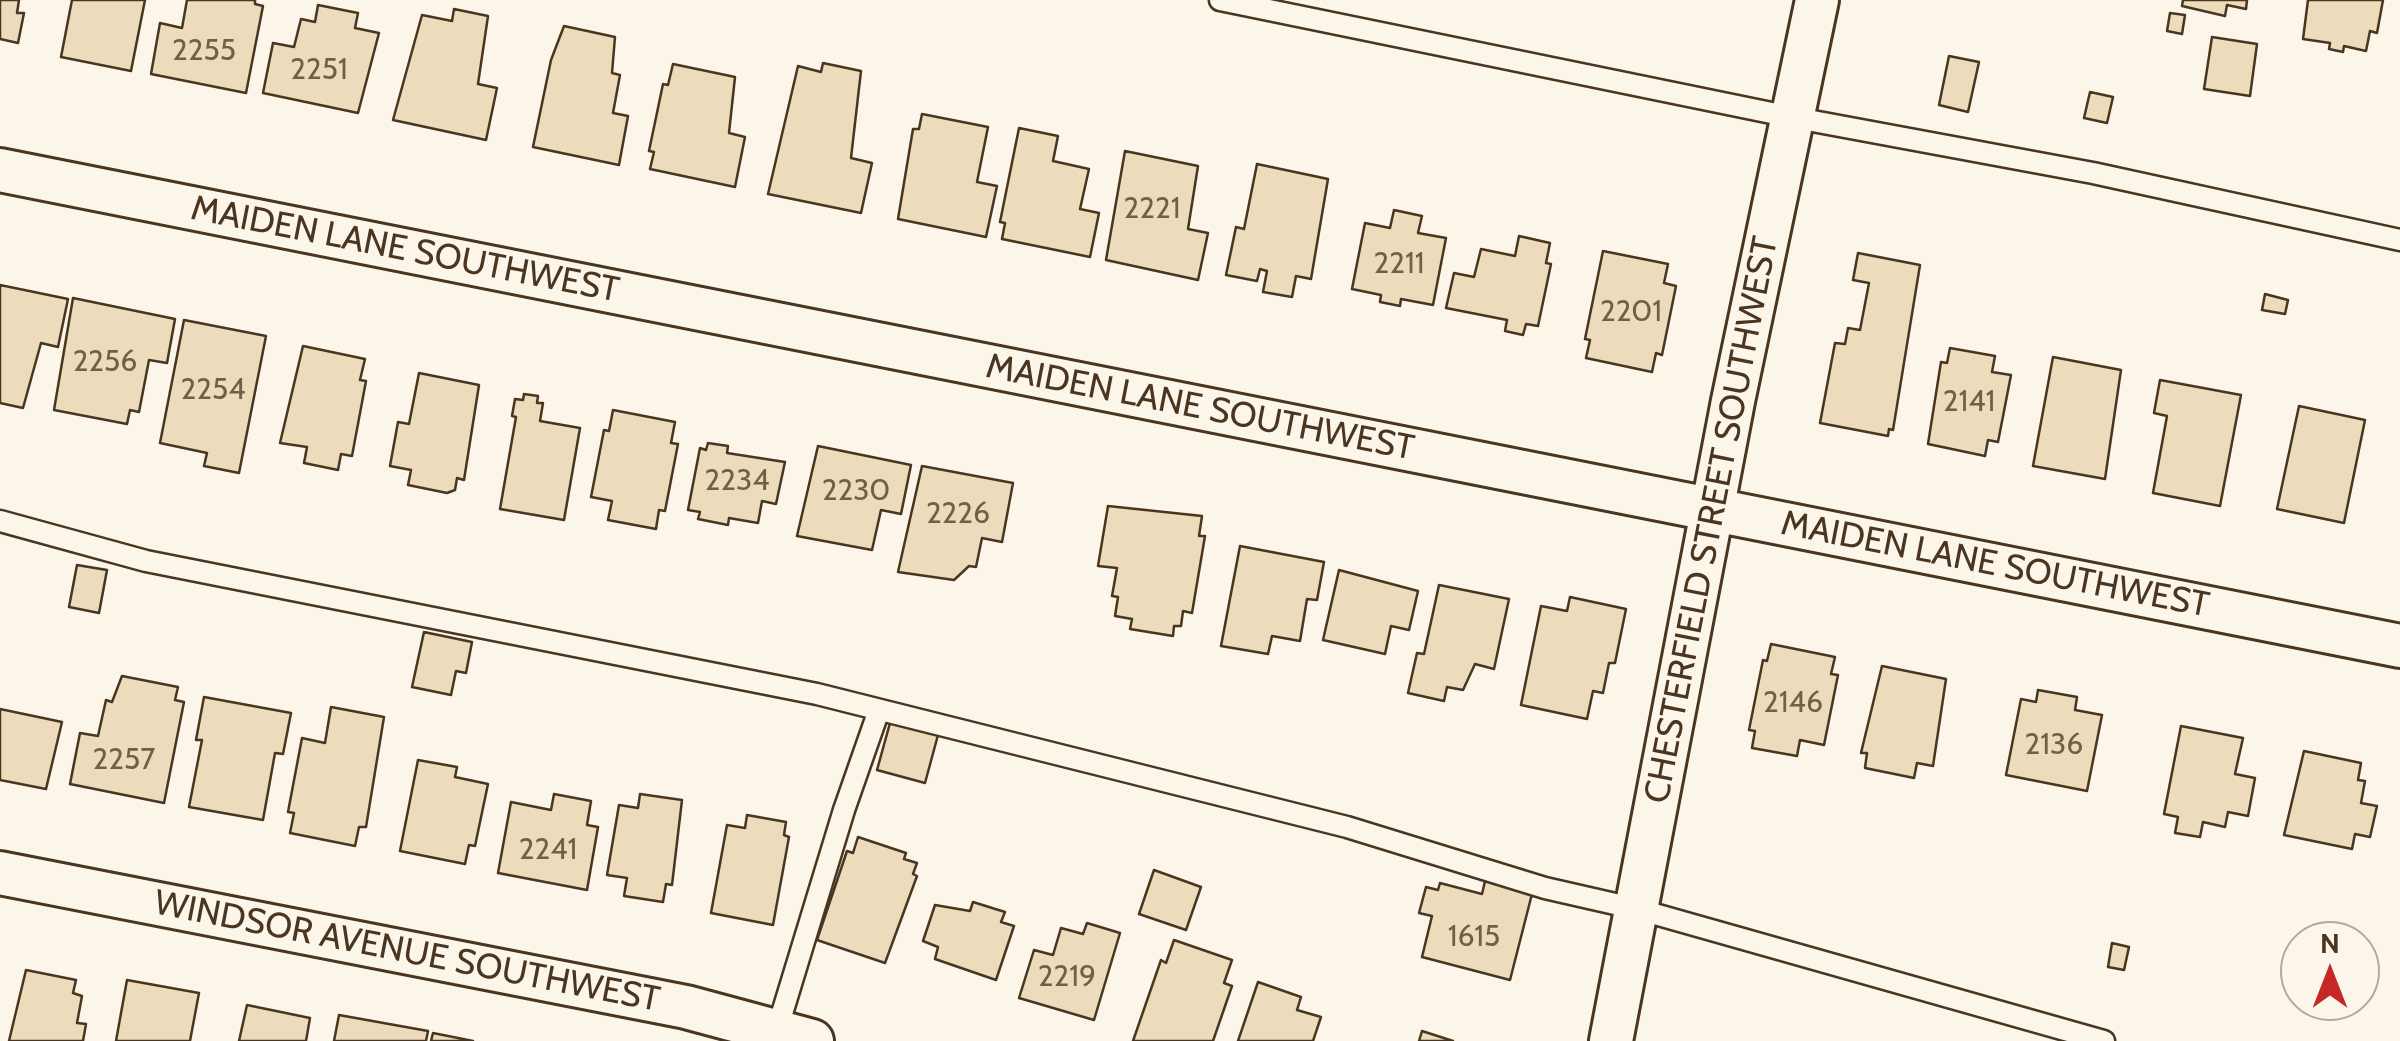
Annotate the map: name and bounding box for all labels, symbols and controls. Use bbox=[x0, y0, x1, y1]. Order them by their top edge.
house number: 2255 bbox=[172, 33, 236, 69]
house number: 2251 bbox=[290, 52, 348, 88]
street label: MAIDEN LANE SOUTHWEST bbox=[188, 188, 622, 312]
house number: 2221 bbox=[1124, 191, 1180, 227]
street label: CHESTERFIELD STREET SOUTHWEST bbox=[1636, 233, 1788, 807]
house number: 2211 bbox=[1374, 246, 1424, 282]
house number: 2201 bbox=[1600, 294, 1662, 330]
house number: 2256 bbox=[73, 344, 137, 380]
street label: MAIDEN LANE SOUTHWEST bbox=[983, 346, 1417, 470]
house number: 2254 bbox=[180, 372, 246, 408]
house number: 2141 bbox=[1943, 384, 1995, 420]
house number: 2234 bbox=[704, 463, 770, 499]
house number: 2230 bbox=[822, 473, 890, 509]
house number: 2226 bbox=[926, 496, 990, 532]
street label: MAIDEN LANE SOUTHWEST bbox=[1778, 503, 2212, 627]
house number: 2146 bbox=[1763, 685, 1823, 721]
house number: 2136 bbox=[2025, 727, 2083, 763]
house number: 2257 bbox=[93, 742, 155, 778]
house number: 2241 bbox=[519, 832, 577, 868]
street label: WINDSOR AVENUE SOUTHWEST bbox=[151, 882, 663, 1022]
house number: 1615 bbox=[1448, 919, 1500, 955]
north arrow bbox=[2280, 921, 2380, 1021]
text: N bbox=[2320, 926, 2340, 960]
house number: 2219 bbox=[1038, 959, 1096, 995]

